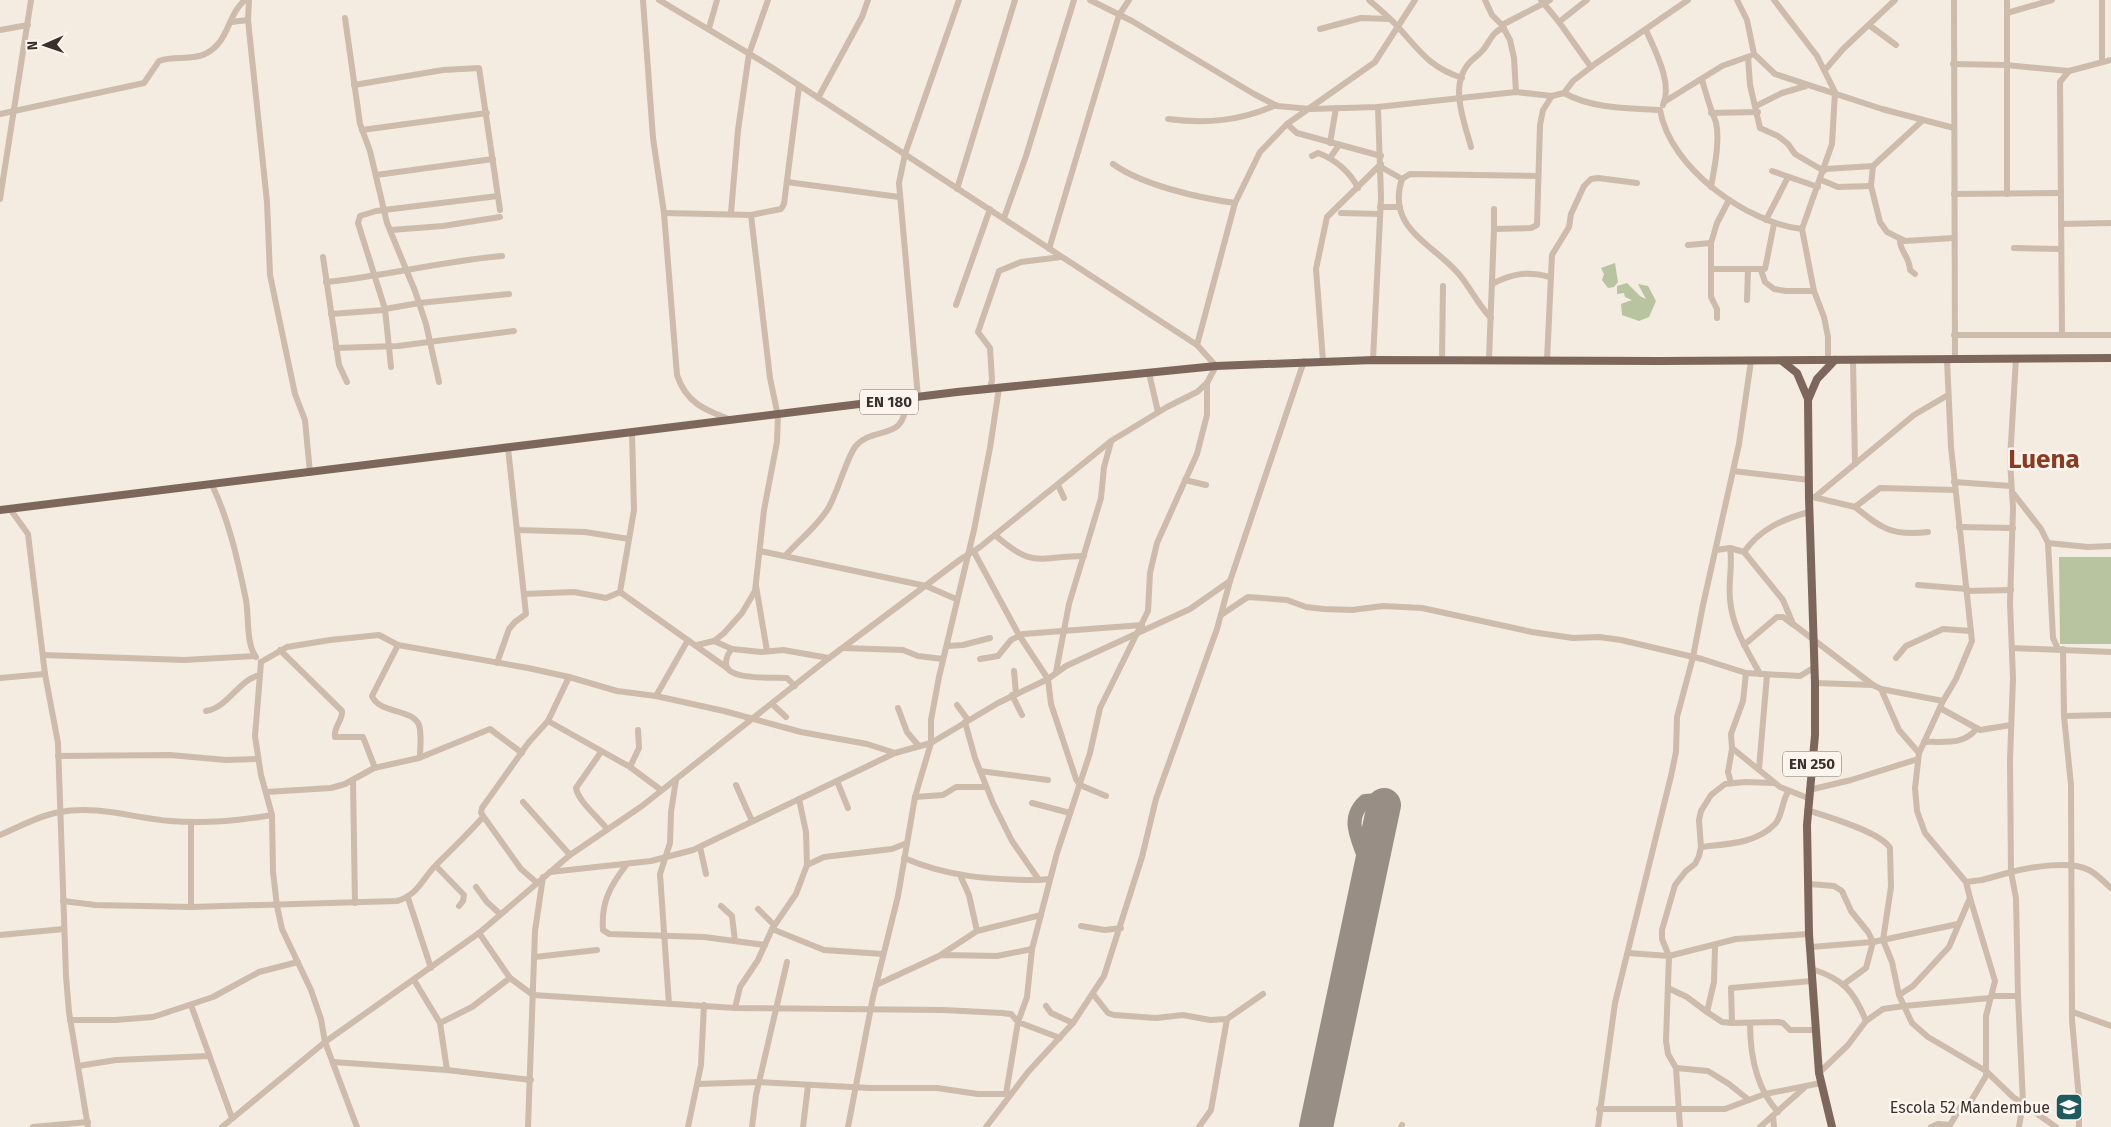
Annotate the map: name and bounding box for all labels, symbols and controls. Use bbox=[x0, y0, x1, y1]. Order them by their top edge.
north arrow bbox=[20, 20, 70, 70]
text: N bbox=[24, 40, 41, 50]
road number: EN 180 bbox=[860, 390, 918, 414]
district label: Luena bbox=[2008, 444, 2080, 475]
road number: EN 250 bbox=[1783, 752, 1841, 776]
school or university icon: Escola 52 Mandembue bbox=[2054, 1092, 2084, 1122]
place label: Escola 52 Mandembue bbox=[1890, 1098, 2050, 1117]

